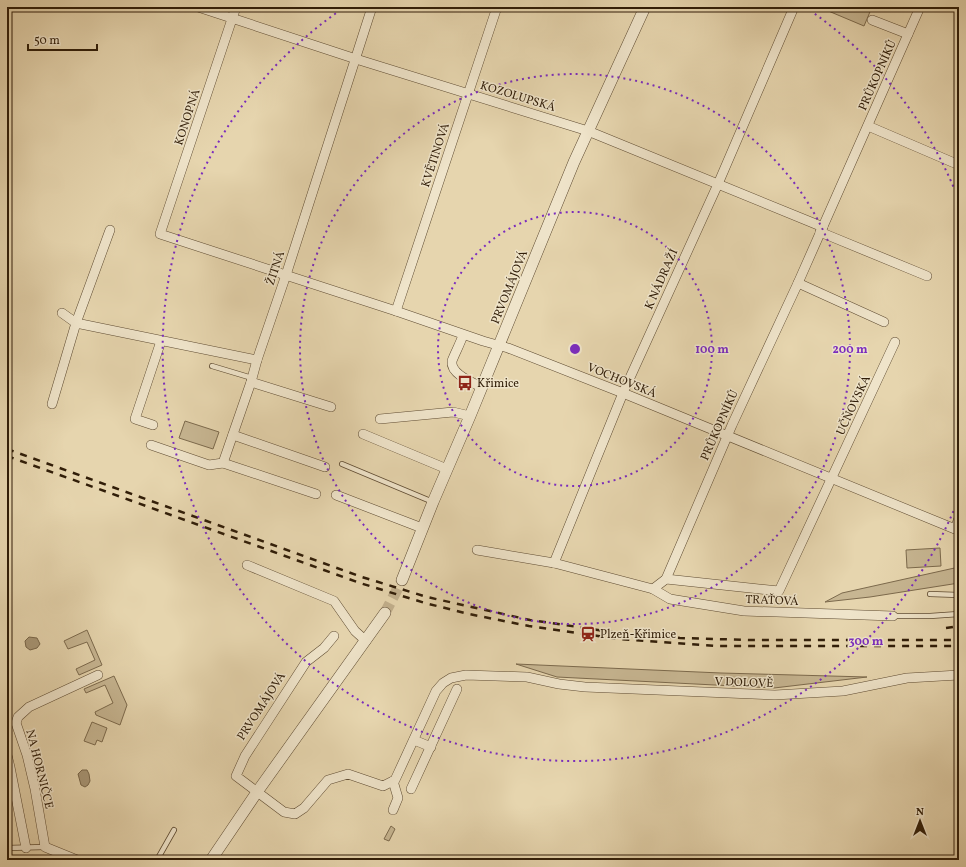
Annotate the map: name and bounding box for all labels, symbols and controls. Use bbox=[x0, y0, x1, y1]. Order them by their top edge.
scale bar bbox=[28, 26, 97, 52]
text: 50 m bbox=[34, 33, 60, 49]
street label: PRŮKOPNÍKŮ bbox=[854, 37, 901, 113]
street label: KOZOLUPSKÁ bbox=[478, 77, 558, 116]
street label: KONOPNÁ bbox=[170, 86, 205, 148]
street label: KVĚTINOVÁ bbox=[417, 120, 454, 190]
street label: K NÁDRAŽÍ bbox=[640, 246, 682, 312]
street label: PRVOMÁJOVÁ bbox=[487, 247, 532, 327]
street label: ŽITNÁ bbox=[262, 248, 289, 288]
centre of rings bbox=[568, 342, 582, 356]
text: 100 m bbox=[695, 342, 729, 358]
text: 200 m bbox=[832, 342, 868, 358]
street label: VOCHOVSKÁ bbox=[585, 359, 659, 402]
street label: UČŇOVSKÁ bbox=[832, 372, 875, 438]
bus stop icon: Křimice bbox=[456, 374, 474, 392]
place label: Křimice bbox=[477, 376, 519, 392]
street label: PRŮKOPNÍKŮ bbox=[696, 387, 743, 463]
street label: TRAŤOVÁ bbox=[745, 591, 799, 610]
station icon: Plzeň-Křimice bbox=[579, 625, 597, 643]
place label: Plzeň-Křimice bbox=[600, 627, 676, 643]
text: 300 m bbox=[849, 634, 884, 650]
street label: PRVOMÁJOVÁ bbox=[233, 668, 290, 744]
street label: V DOLOVĚ bbox=[714, 673, 774, 692]
street label: NA HORNIČCE bbox=[21, 728, 58, 811]
north arrow bbox=[900, 801, 940, 841]
text: N bbox=[916, 805, 924, 820]

